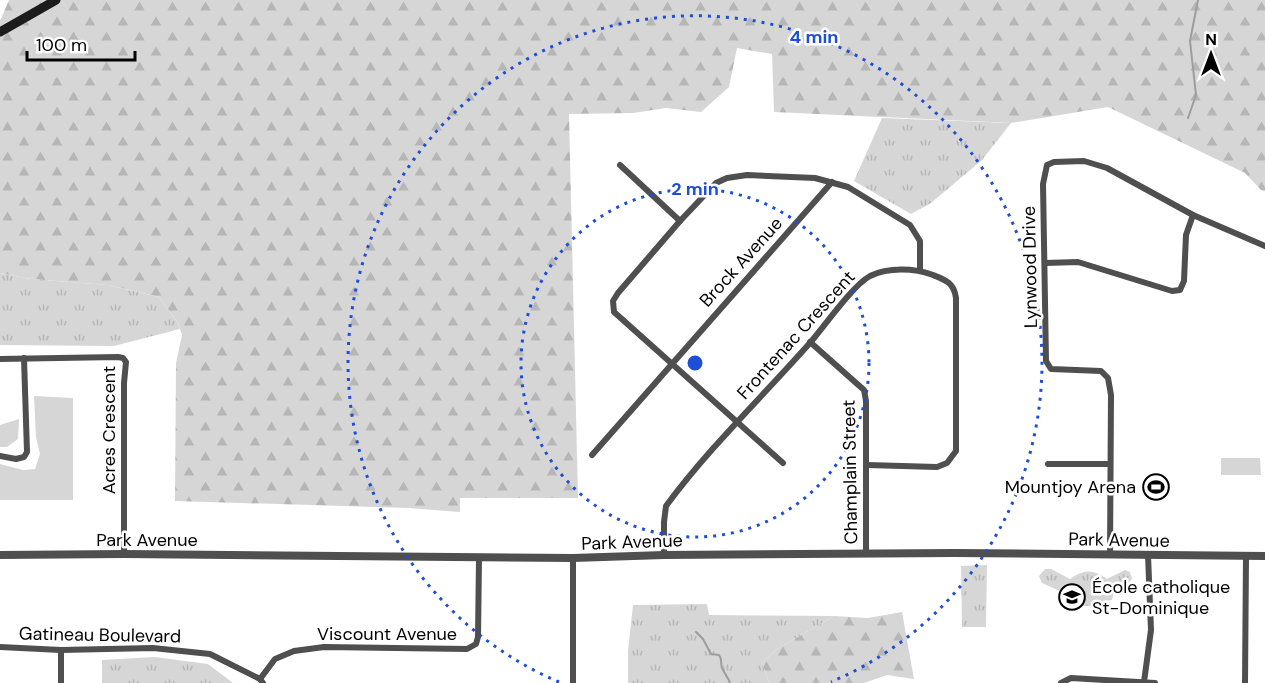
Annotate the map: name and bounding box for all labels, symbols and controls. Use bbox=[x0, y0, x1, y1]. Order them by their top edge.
scale bar bbox=[27, 24, 135, 62]
north arrow bbox=[1181, 24, 1241, 84]
text: 4 min bbox=[790, 25, 838, 49]
text: N bbox=[1205, 29, 1217, 50]
text: 100 m bbox=[36, 33, 87, 57]
text: 2 min bbox=[671, 177, 719, 201]
street label: Lynwood Drive bbox=[1017, 206, 1043, 328]
street label: Brock Avenue bbox=[694, 212, 788, 312]
street label: Frontenac Crescent bbox=[732, 265, 860, 405]
centre of rings bbox=[685, 353, 705, 373]
street label: Acres Crescent bbox=[97, 366, 121, 494]
street label: Champlain Street bbox=[837, 399, 863, 545]
sports icon: Mountjoy Arena bbox=[1141, 472, 1171, 502]
place label: Mountjoy Arena bbox=[1005, 475, 1136, 499]
street label: Park Avenue bbox=[1068, 527, 1170, 553]
street label: Park Avenue bbox=[96, 528, 198, 552]
street label: Park Avenue bbox=[581, 528, 683, 556]
place label: École catholique St-Dominique bbox=[1092, 575, 1230, 620]
school or university icon: École catholique St-Dominique bbox=[1057, 582, 1087, 612]
street label: Gatineau Boulevard bbox=[19, 622, 181, 648]
street label: Viscount Avenue bbox=[317, 622, 457, 646]

